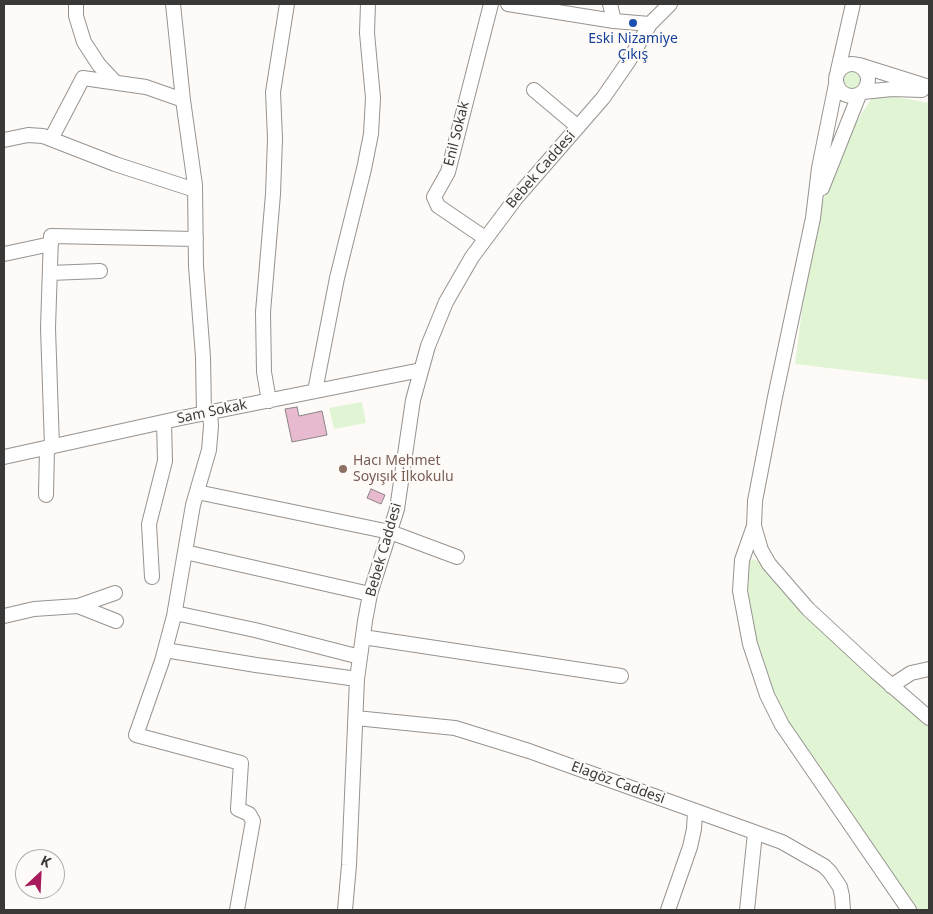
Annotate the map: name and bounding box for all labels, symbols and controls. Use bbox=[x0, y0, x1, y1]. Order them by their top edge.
marker: Eski Nizamiye Çıkış bbox=[627, 17, 639, 29]
place label: Eski Nizamiye Çıkış bbox=[588, 31, 678, 64]
street label: Enil Sokak bbox=[441, 100, 473, 168]
street label: Bebek Caddesi bbox=[503, 128, 579, 212]
street label: Sam Sokak bbox=[175, 396, 249, 428]
place label: Hacı Mehmet Soyışık İlkokulu bbox=[353, 453, 454, 486]
marker: Hacı Mehmet Soyışık İlkokulu bbox=[337, 463, 349, 475]
street label: Bebek Caddesi bbox=[363, 501, 405, 599]
street label: Elagöz Caddesi bbox=[569, 758, 667, 808]
north arrow bbox=[15, 849, 65, 899]
text: K bbox=[38, 850, 54, 871]

